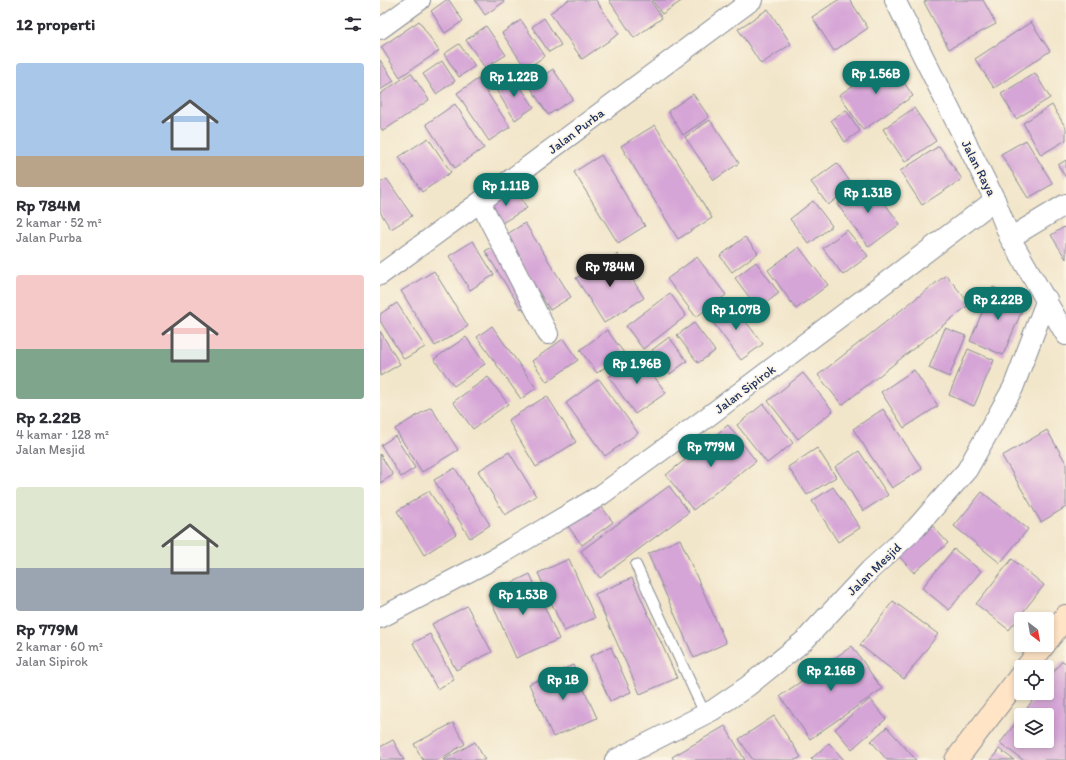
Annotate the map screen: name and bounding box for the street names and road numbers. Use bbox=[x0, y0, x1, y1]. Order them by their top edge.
street label: Jalan Purba bbox=[545, 105, 607, 157]
street label: Jalan Raya bbox=[959, 138, 1000, 199]
street label: Jalan Sipirok bbox=[712, 361, 779, 417]
street label: Jalan Mesjid bbox=[844, 540, 904, 598]

